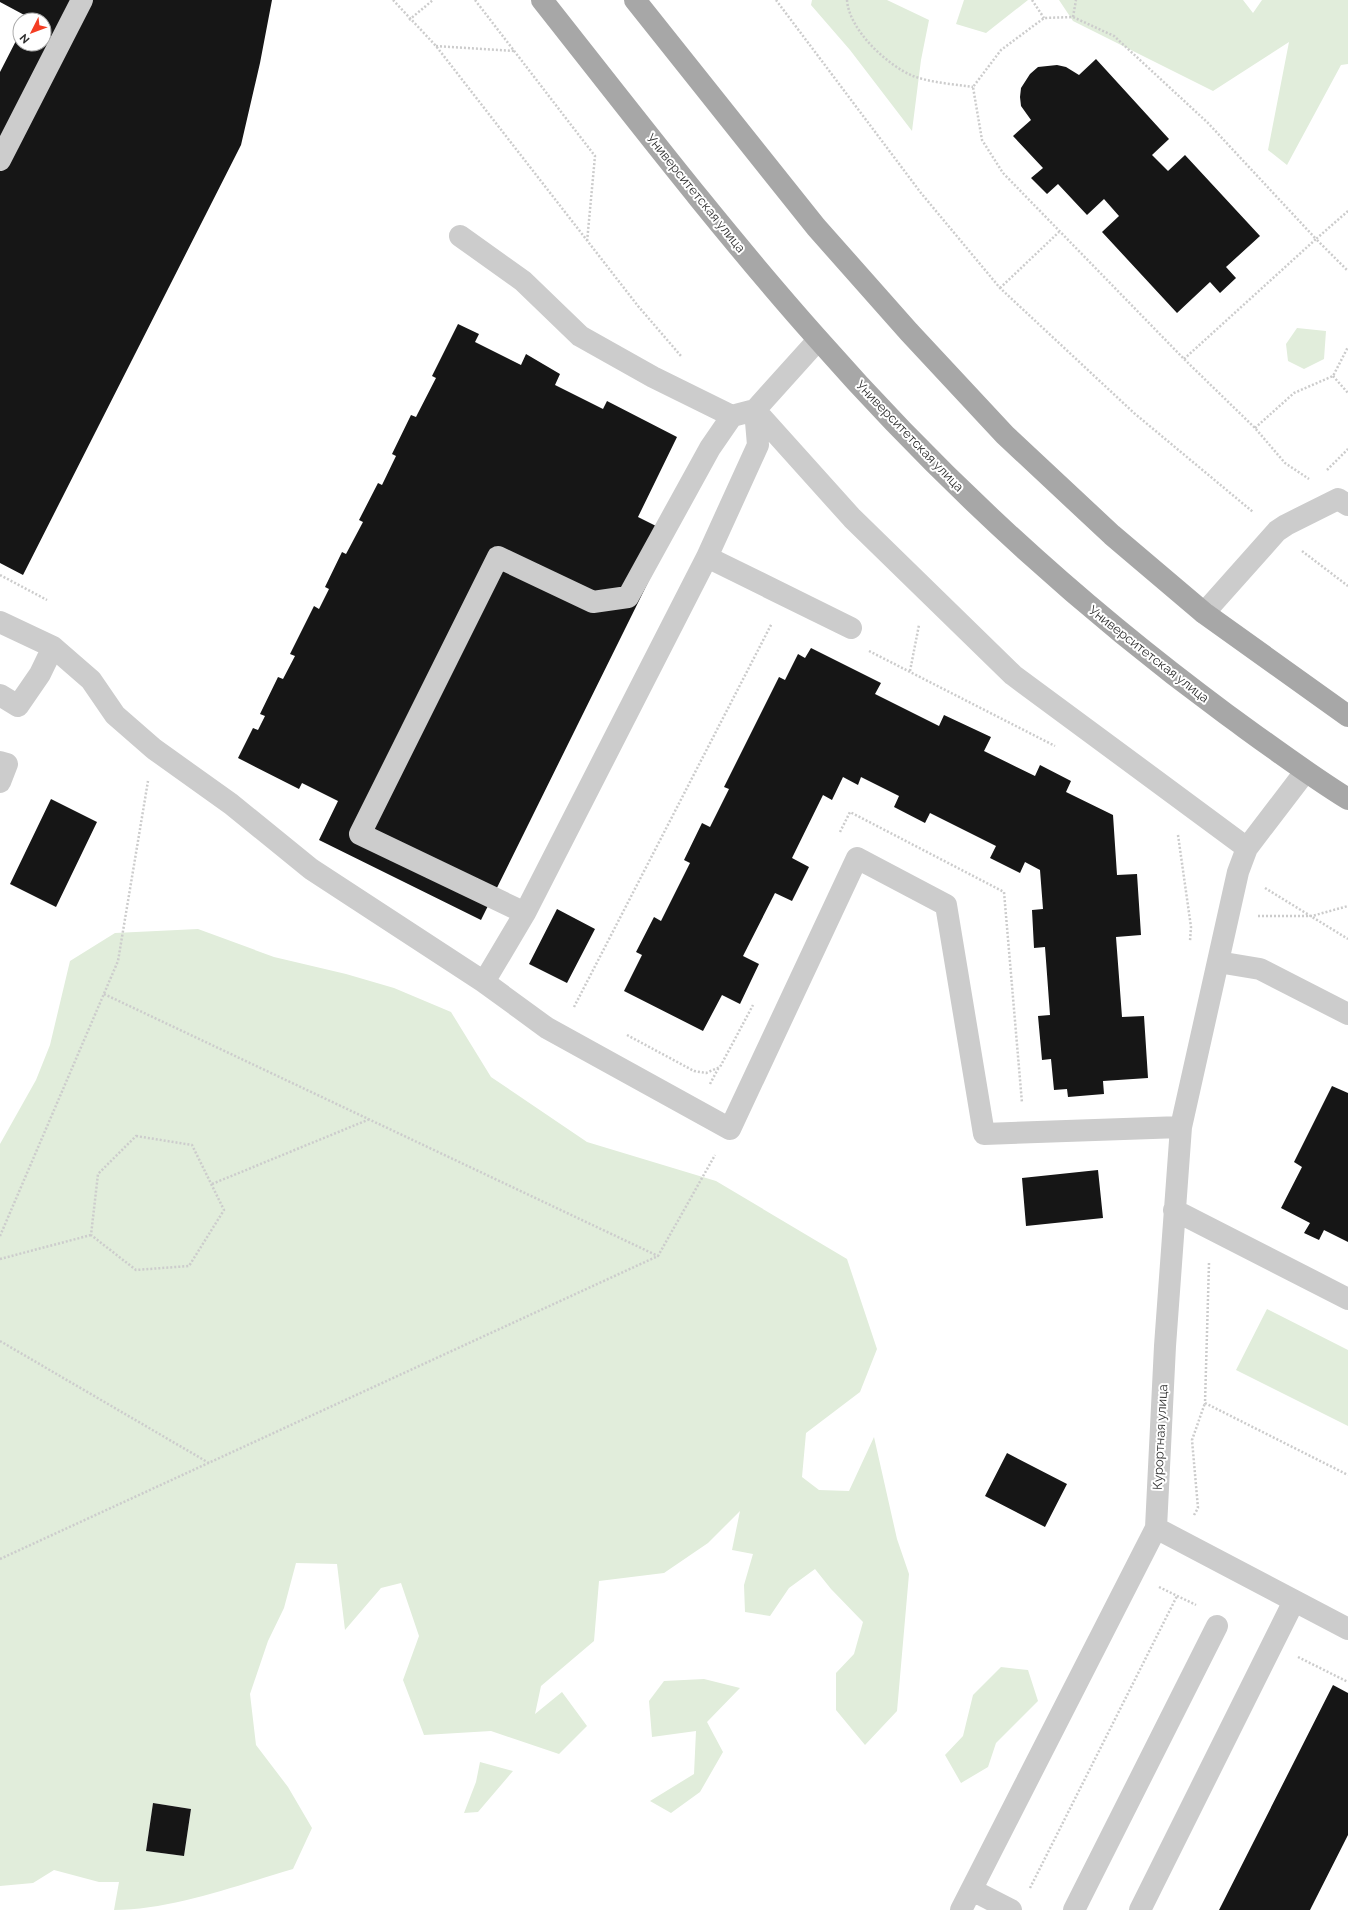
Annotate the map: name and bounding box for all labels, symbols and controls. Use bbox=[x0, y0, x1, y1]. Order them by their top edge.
north arrow bbox=[12, 12, 52, 52]
text: N bbox=[17, 31, 33, 46]
street label: Университетская улица bbox=[644, 131, 748, 255]
street label: Университетская улица bbox=[853, 377, 967, 495]
street label: Университетская улица bbox=[1086, 602, 1212, 706]
street label: Курортная улица bbox=[1150, 1384, 1170, 1490]

